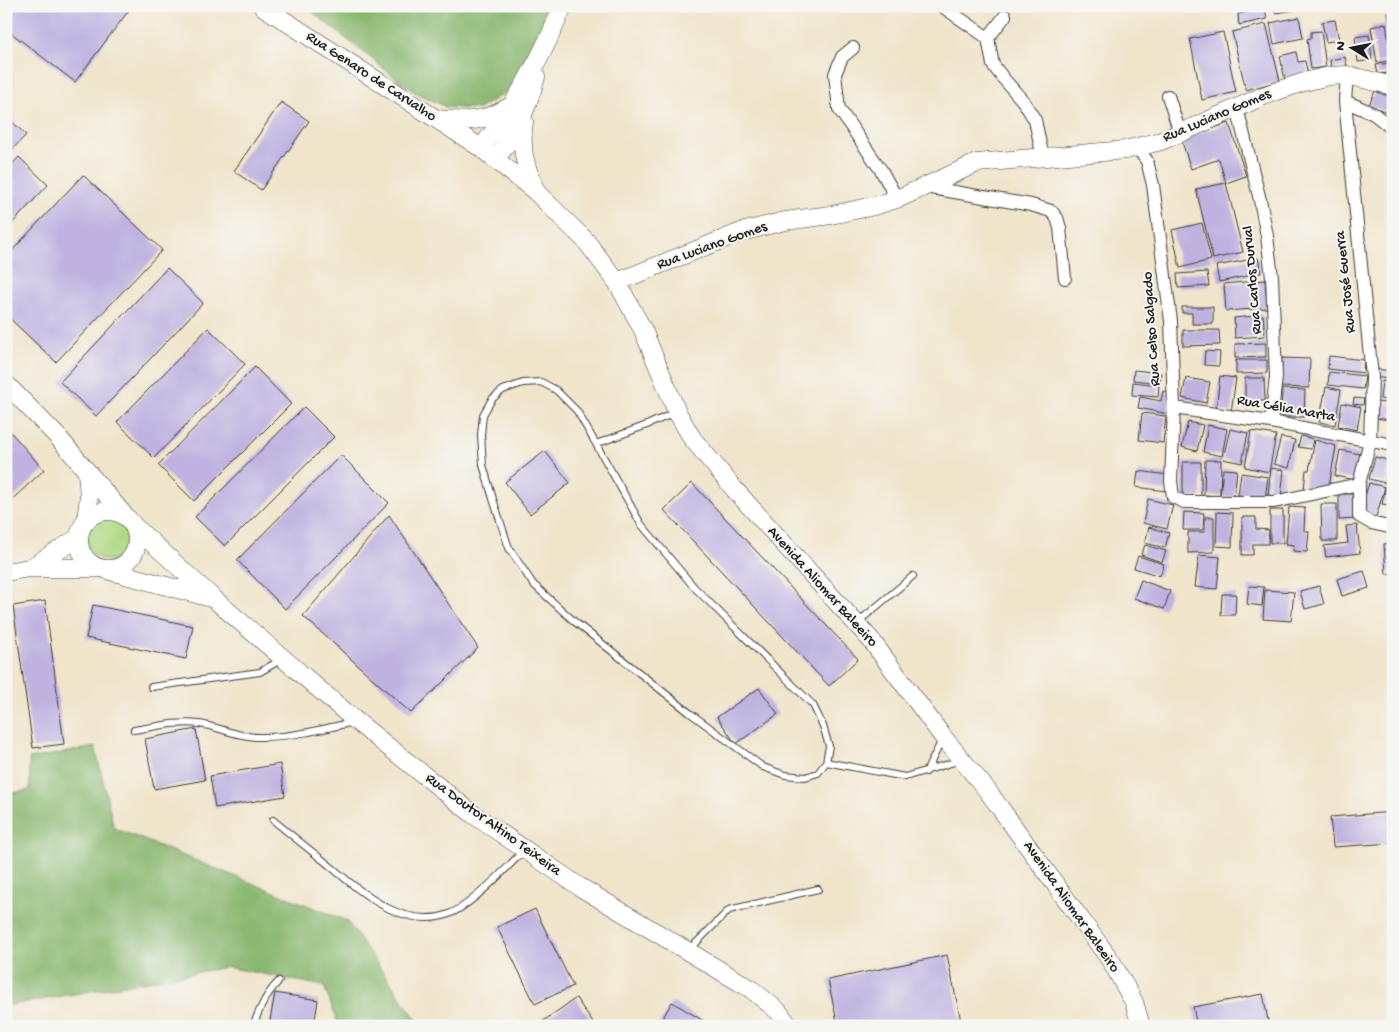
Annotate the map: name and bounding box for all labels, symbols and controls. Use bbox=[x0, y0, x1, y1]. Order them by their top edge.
north arrow bbox=[1326, 22, 1376, 72]
street label: Rua Genaro de Carvalho bbox=[302, 28, 440, 126]
text: N bbox=[1332, 40, 1351, 52]
street label: Rua Luciano Gomes bbox=[1160, 85, 1274, 147]
street label: Rua Luciano Gomes bbox=[655, 218, 770, 274]
street label: Rua Carlos Durval bbox=[1239, 225, 1267, 335]
street label: Rua José Guerra bbox=[1332, 229, 1360, 334]
street label: Rua Celso Salgado bbox=[1139, 271, 1165, 387]
street label: Rua Célia Marta bbox=[1235, 391, 1337, 427]
street label: Avenida Aliomar Baleeiro bbox=[763, 523, 881, 651]
street label: Rua Doutor Altino Teixeira bbox=[422, 770, 565, 881]
street label: Avenida Aliomar Baleeiro bbox=[1019, 838, 1123, 976]

